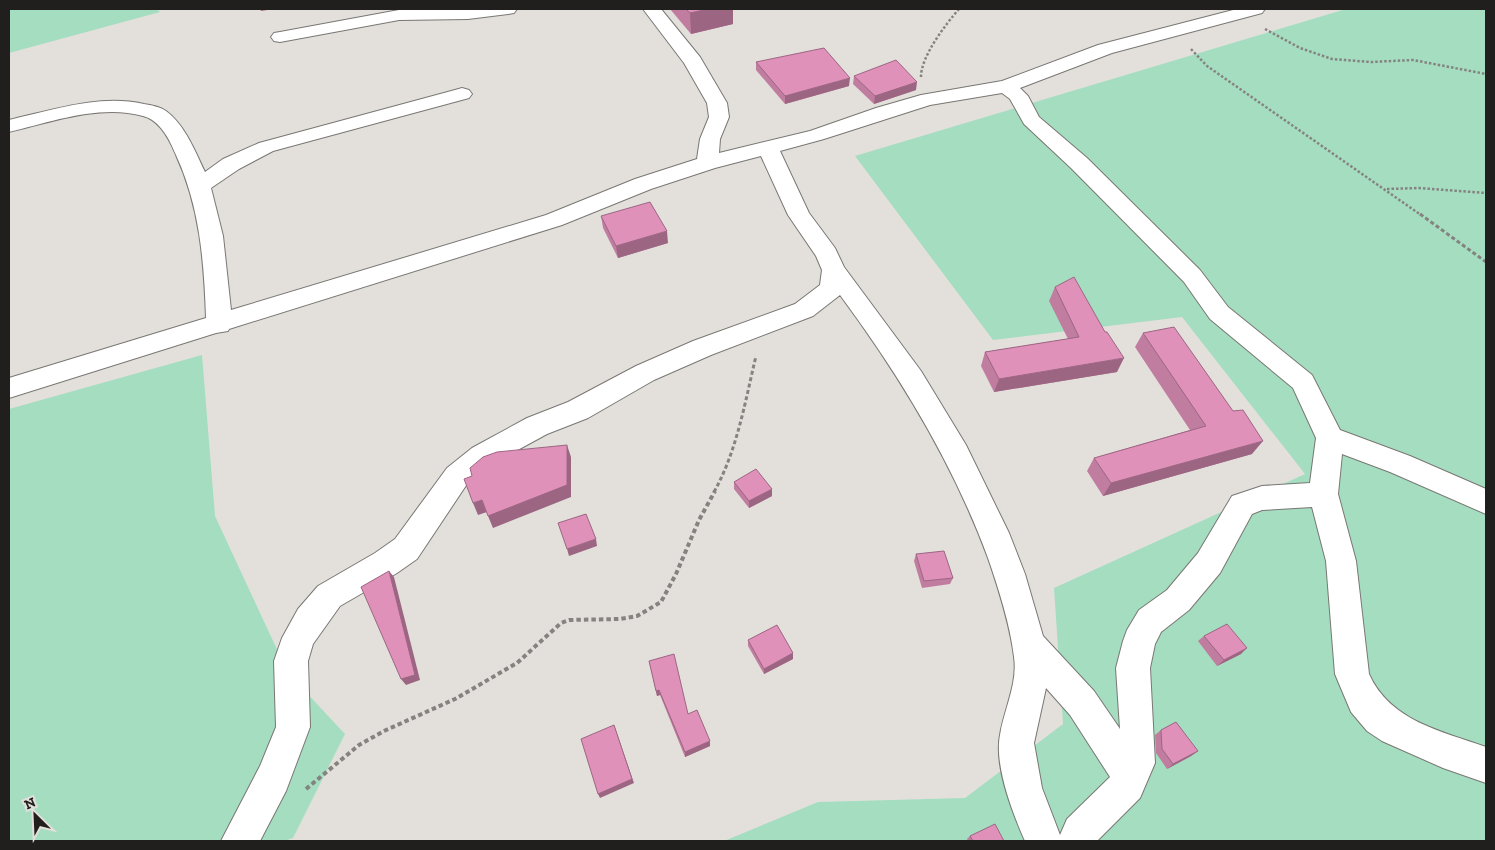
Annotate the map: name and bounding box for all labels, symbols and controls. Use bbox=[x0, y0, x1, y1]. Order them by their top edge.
north arrow bbox=[10, 790, 60, 840]
text: N bbox=[22, 794, 39, 814]

